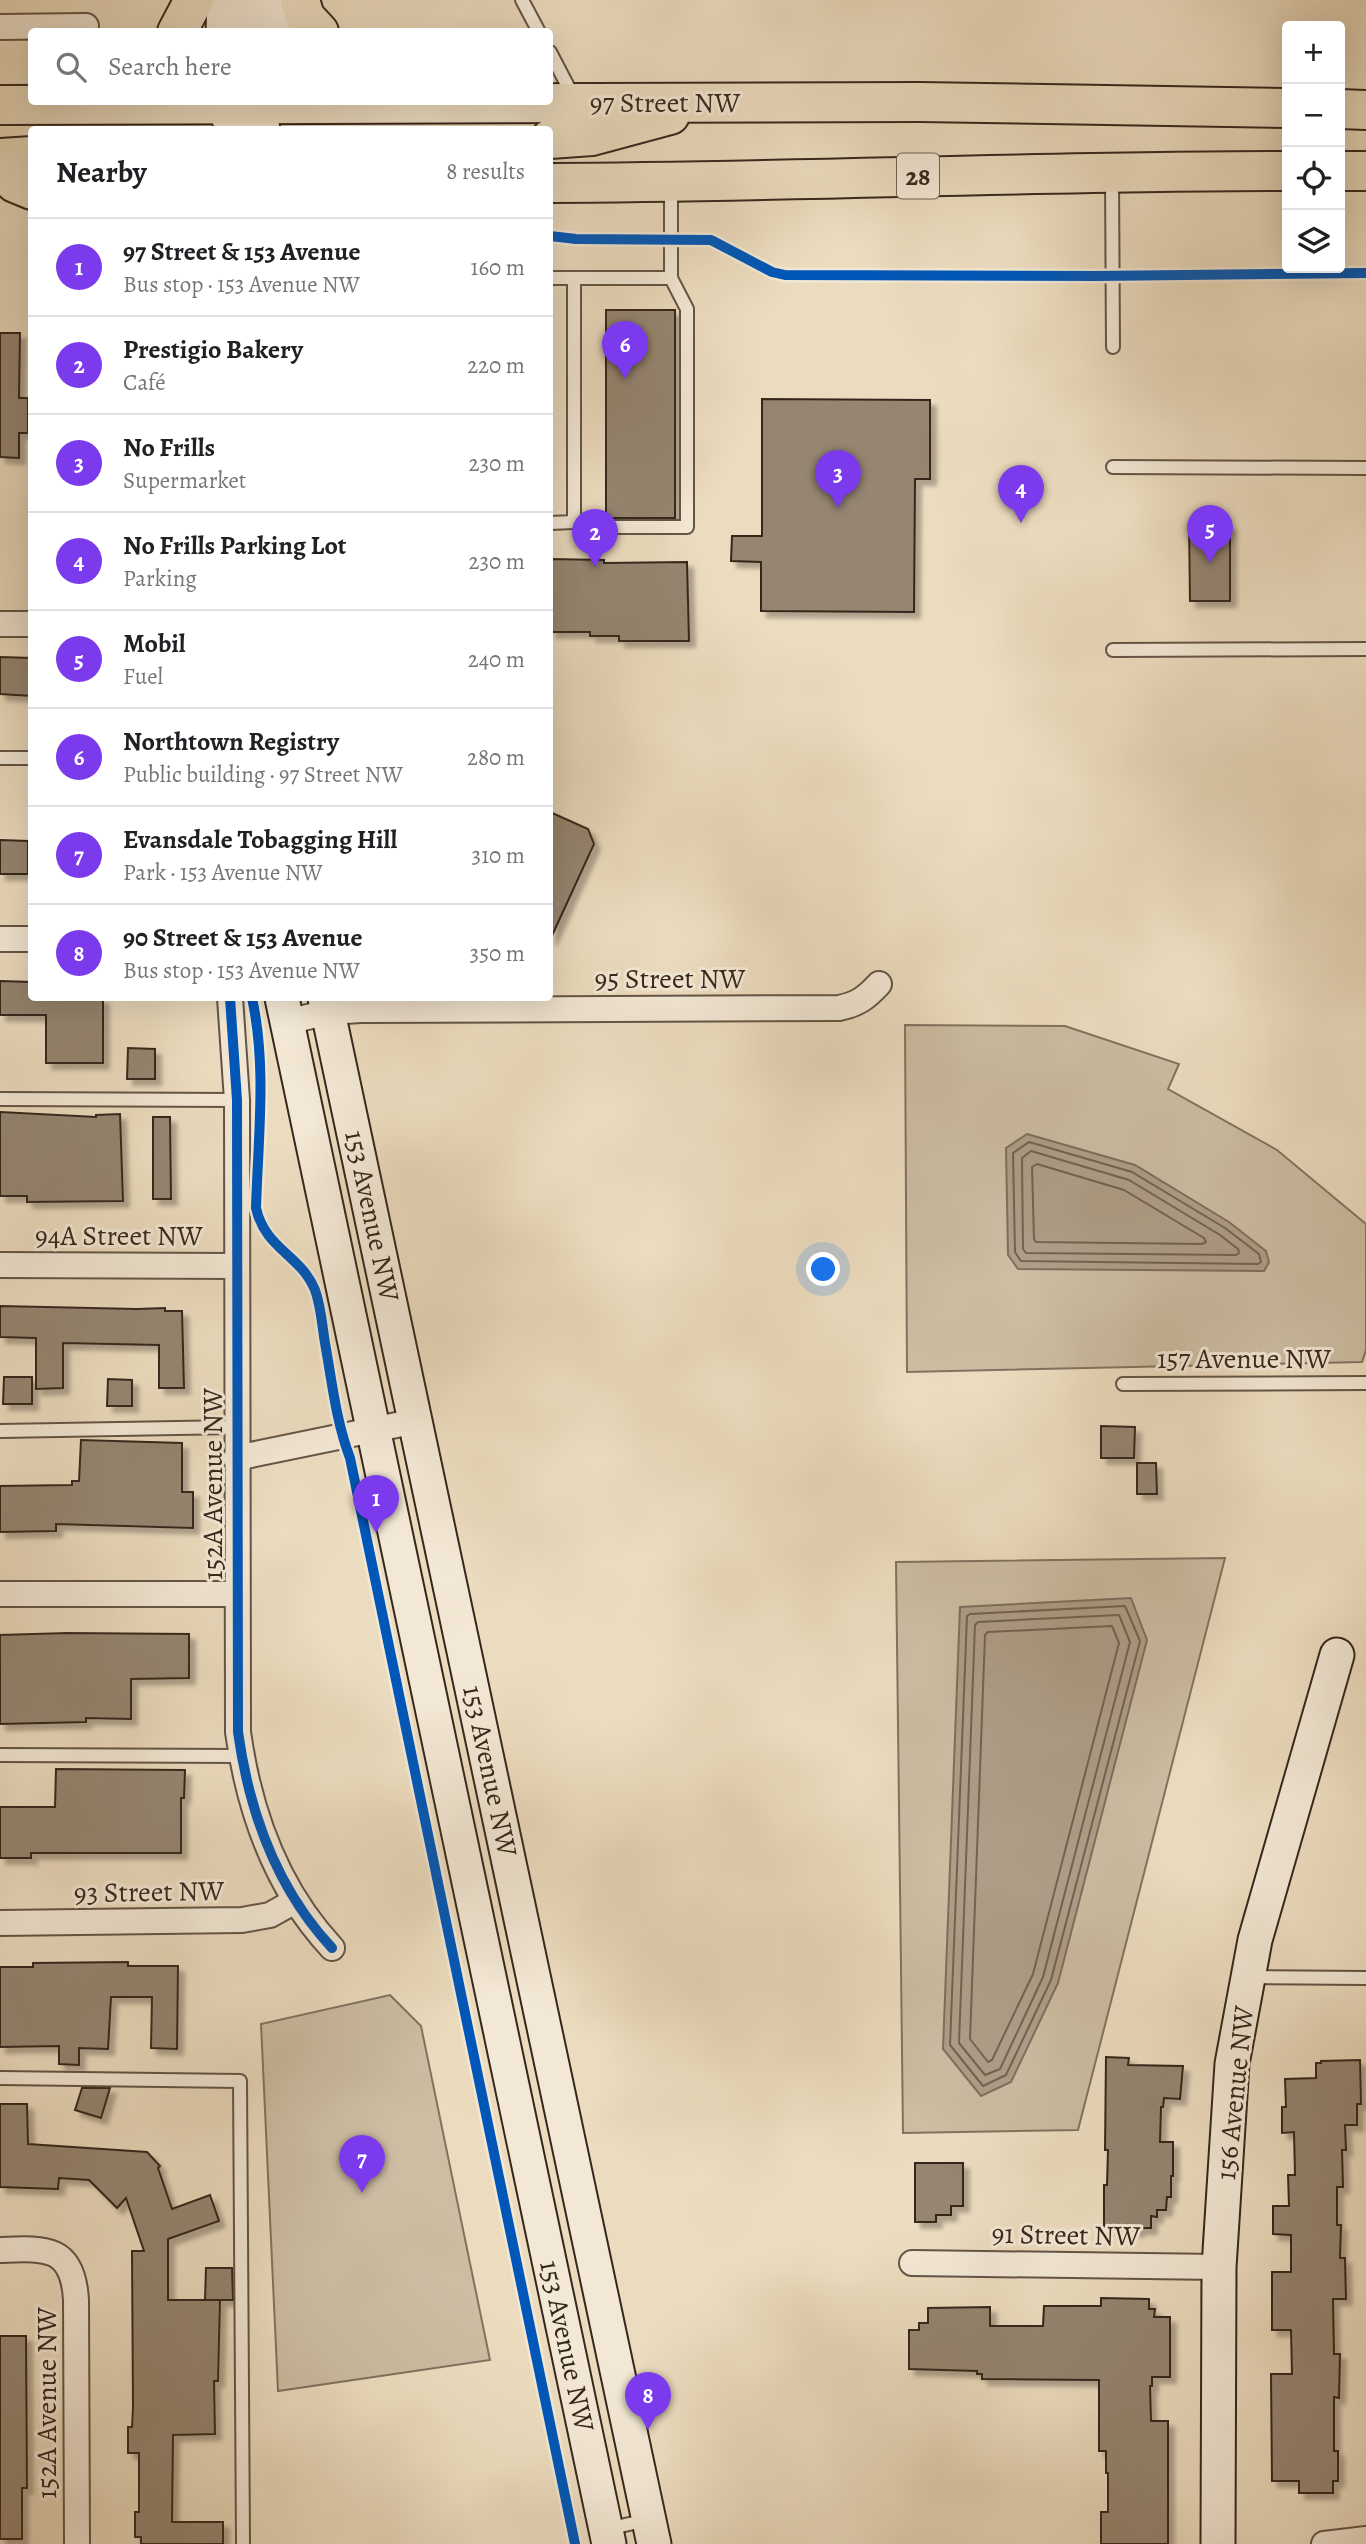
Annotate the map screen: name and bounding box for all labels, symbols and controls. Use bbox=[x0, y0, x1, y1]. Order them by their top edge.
map controls bbox=[1282, 21, 1345, 273]
button: + bbox=[1282, 21, 1345, 84]
search box bbox=[28, 28, 553, 105]
icon: search bbox=[52, 48, 90, 86]
text: Search here bbox=[108, 49, 232, 84]
street label: 97 Street NW bbox=[590, 84, 741, 122]
button: − bbox=[1282, 84, 1345, 147]
button: locate bbox=[1282, 147, 1345, 210]
text: Nearby bbox=[56, 152, 147, 192]
road number: 28 bbox=[897, 154, 939, 198]
text: 8 results bbox=[446, 156, 525, 187]
button: layers bbox=[1282, 210, 1345, 273]
text: 97 Street & 153 Avenue bbox=[123, 234, 360, 269]
text: 1 bbox=[75, 252, 83, 283]
text: 160 m bbox=[471, 252, 525, 283]
text: Bus stop · 153 Avenue NW bbox=[123, 269, 360, 300]
pin: 6 bbox=[602, 321, 648, 379]
text: Prestigio Bakery bbox=[123, 332, 303, 367]
text: 2 bbox=[73, 350, 85, 381]
text: 220 m bbox=[467, 350, 525, 381]
text: Café bbox=[123, 367, 166, 398]
text: No Frills bbox=[123, 430, 215, 465]
text: 3 bbox=[74, 448, 84, 479]
text: 230 m bbox=[469, 448, 525, 479]
pin: 3 bbox=[815, 450, 861, 508]
text: Supermarket bbox=[123, 465, 246, 496]
pin: 4 bbox=[998, 465, 1044, 523]
pin: 5 bbox=[1187, 505, 1233, 563]
pin: 2 bbox=[572, 509, 618, 567]
text: No Frills Parking Lot bbox=[123, 528, 346, 563]
text: 4 bbox=[74, 546, 84, 577]
text: 230 m bbox=[469, 546, 525, 577]
text: Parking bbox=[123, 563, 197, 594]
text: Mobil bbox=[123, 626, 186, 661]
text: 5 bbox=[74, 644, 84, 675]
text: 240 m bbox=[468, 644, 525, 675]
text: Fuel bbox=[123, 661, 163, 692]
text: Northtown Registry bbox=[123, 724, 339, 759]
text: 6 bbox=[74, 742, 84, 773]
text: 280 m bbox=[467, 742, 525, 773]
text: Public building · 97 Street NW bbox=[123, 759, 403, 790]
text: Evansdale Tobagging Hill bbox=[123, 822, 397, 857]
text: 7 bbox=[74, 840, 84, 871]
text: 310 m bbox=[472, 840, 525, 871]
text: Park · 153 Avenue NW bbox=[123, 857, 323, 888]
text: 90 Street & 153 Avenue bbox=[123, 920, 362, 955]
text: 8 bbox=[73, 938, 85, 969]
text: 350 m bbox=[470, 938, 525, 969]
text: Bus stop · 153 Avenue NW bbox=[123, 955, 360, 986]
street label: 95 Street NW bbox=[595, 960, 746, 998]
street label: 153 Avenue NW bbox=[335, 1127, 409, 1306]
street label: 94A Street NW bbox=[35, 1217, 204, 1255]
your location bbox=[806, 1252, 840, 1286]
street label: 157 Avenue NW bbox=[1157, 1340, 1332, 1378]
street label: 152A Avenue NW bbox=[194, 1387, 232, 1580]
pin: 1 bbox=[353, 1475, 399, 1533]
street label: 153 Avenue NW bbox=[453, 1682, 527, 1861]
street label: 93 Street NW bbox=[73, 1872, 225, 1912]
street label: 156 Avenue NW bbox=[1207, 2003, 1263, 2182]
pin: 7 bbox=[339, 2135, 385, 2193]
street label: 91 Street NW bbox=[991, 2215, 1141, 2255]
street label: 153 Avenue NW bbox=[530, 2257, 604, 2436]
street label: 152A Avenue NW bbox=[28, 2306, 66, 2499]
pin: 8 bbox=[625, 2372, 671, 2430]

